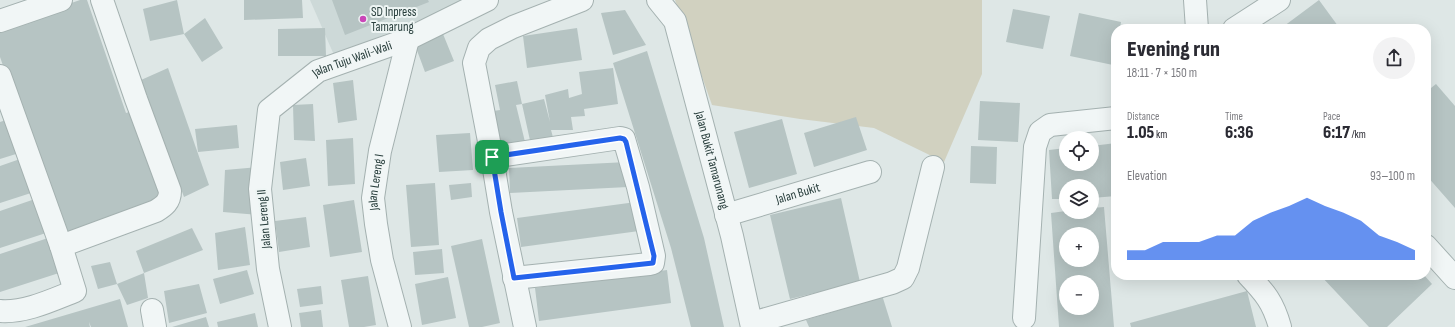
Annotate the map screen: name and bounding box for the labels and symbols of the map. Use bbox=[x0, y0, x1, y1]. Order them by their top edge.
place label: SD Inpress Tamarung bbox=[371, 4, 417, 35]
marker: SD Inpress Tamarung bbox=[358, 14, 368, 24]
street label: Jalan Tuju Wali-Wali bbox=[308, 37, 394, 81]
street label: Jalan Bukit Tamarunang bbox=[691, 108, 733, 211]
pin bbox=[475, 140, 509, 174]
street label: Jalan Lereng I bbox=[365, 153, 387, 212]
street label: Jalan Bukit bbox=[773, 179, 822, 208]
street label: Jalan Lereng II bbox=[253, 189, 275, 250]

